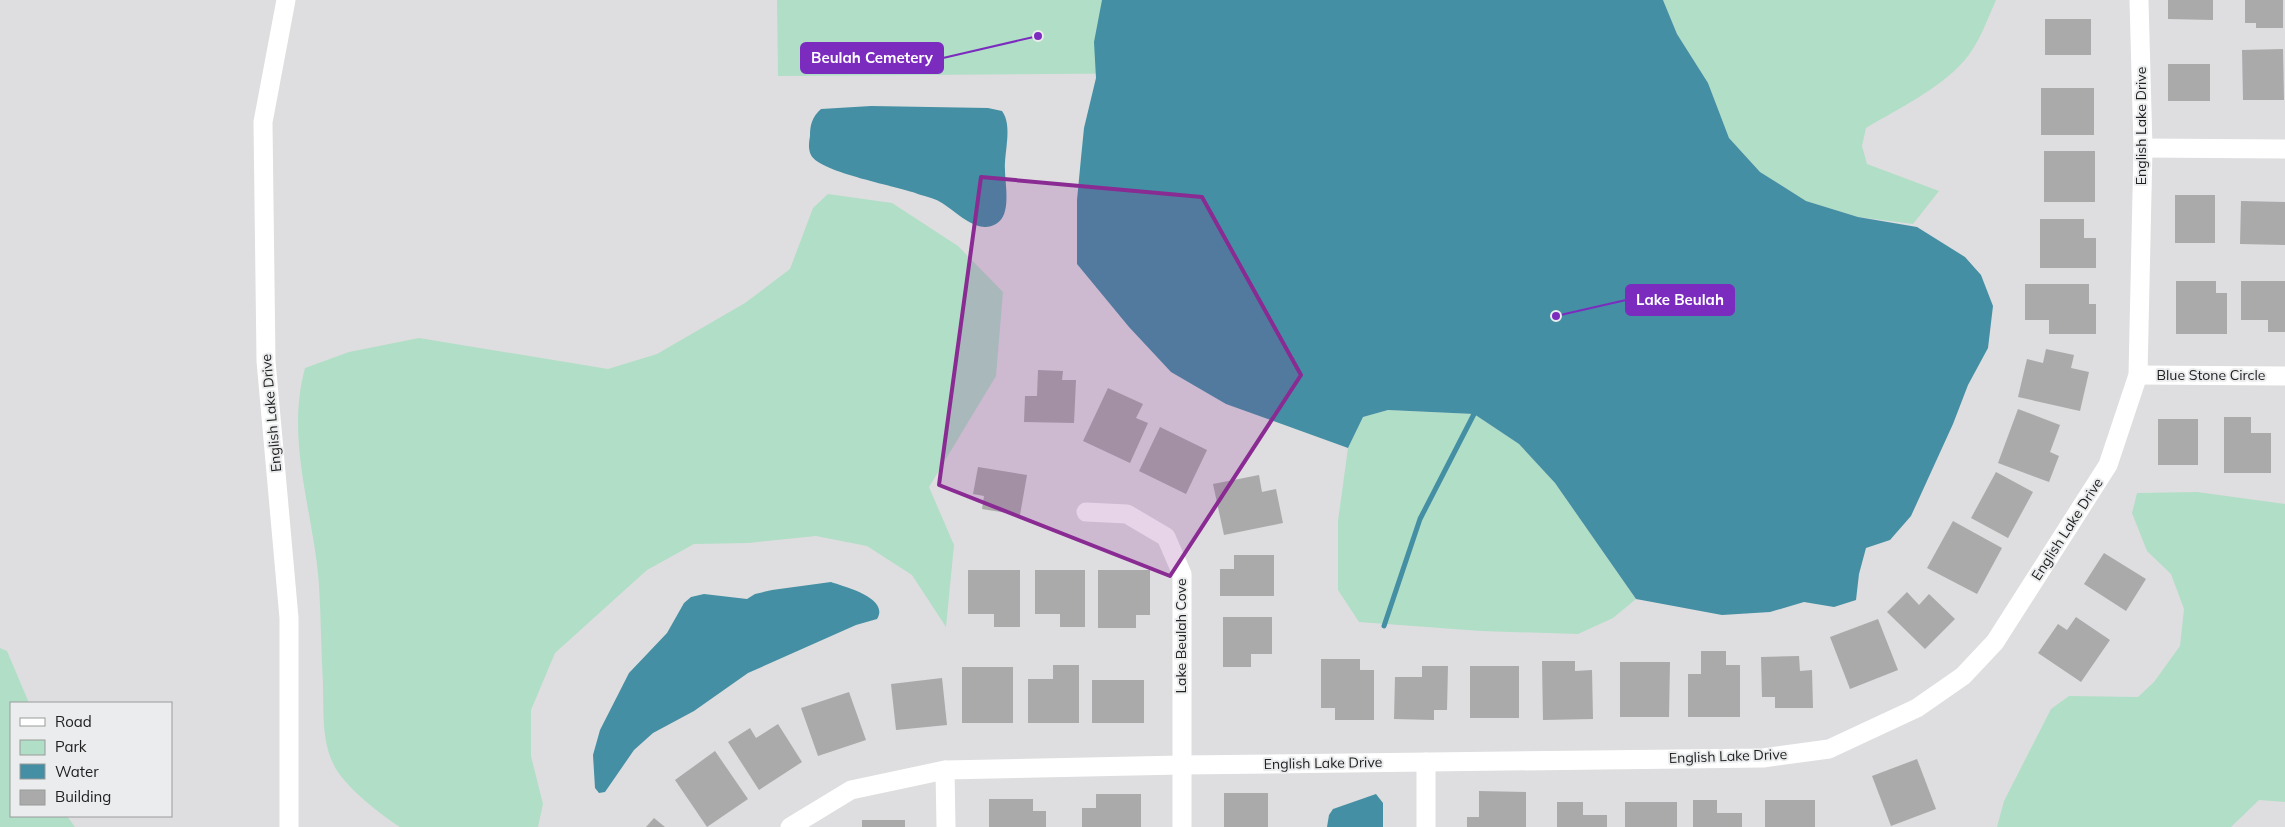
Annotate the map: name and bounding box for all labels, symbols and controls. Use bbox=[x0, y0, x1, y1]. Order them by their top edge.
callout: Beulah Cemetery bbox=[801, 43, 943, 73]
text: Beulah Cemetery bbox=[811, 48, 934, 67]
street label: English Lake Drive bbox=[2132, 67, 2150, 185]
callout: Lake Beulah bbox=[1626, 285, 1734, 315]
text: Lake Beulah bbox=[1636, 290, 1724, 309]
street label: English Lake Drive bbox=[257, 353, 285, 473]
street label: Blue Stone Circle bbox=[2157, 366, 2265, 384]
street label: English Lake Drive bbox=[2027, 474, 2107, 584]
street label: Lake Beulah Cove bbox=[1172, 578, 1190, 694]
legend bbox=[10, 702, 172, 817]
text: Road bbox=[55, 712, 92, 731]
text: Park bbox=[55, 737, 87, 756]
street label: English Lake Drive bbox=[1668, 745, 1788, 767]
street label: English Lake Drive bbox=[1264, 753, 1382, 773]
text: Water bbox=[55, 762, 99, 781]
text: Building bbox=[55, 787, 111, 806]

